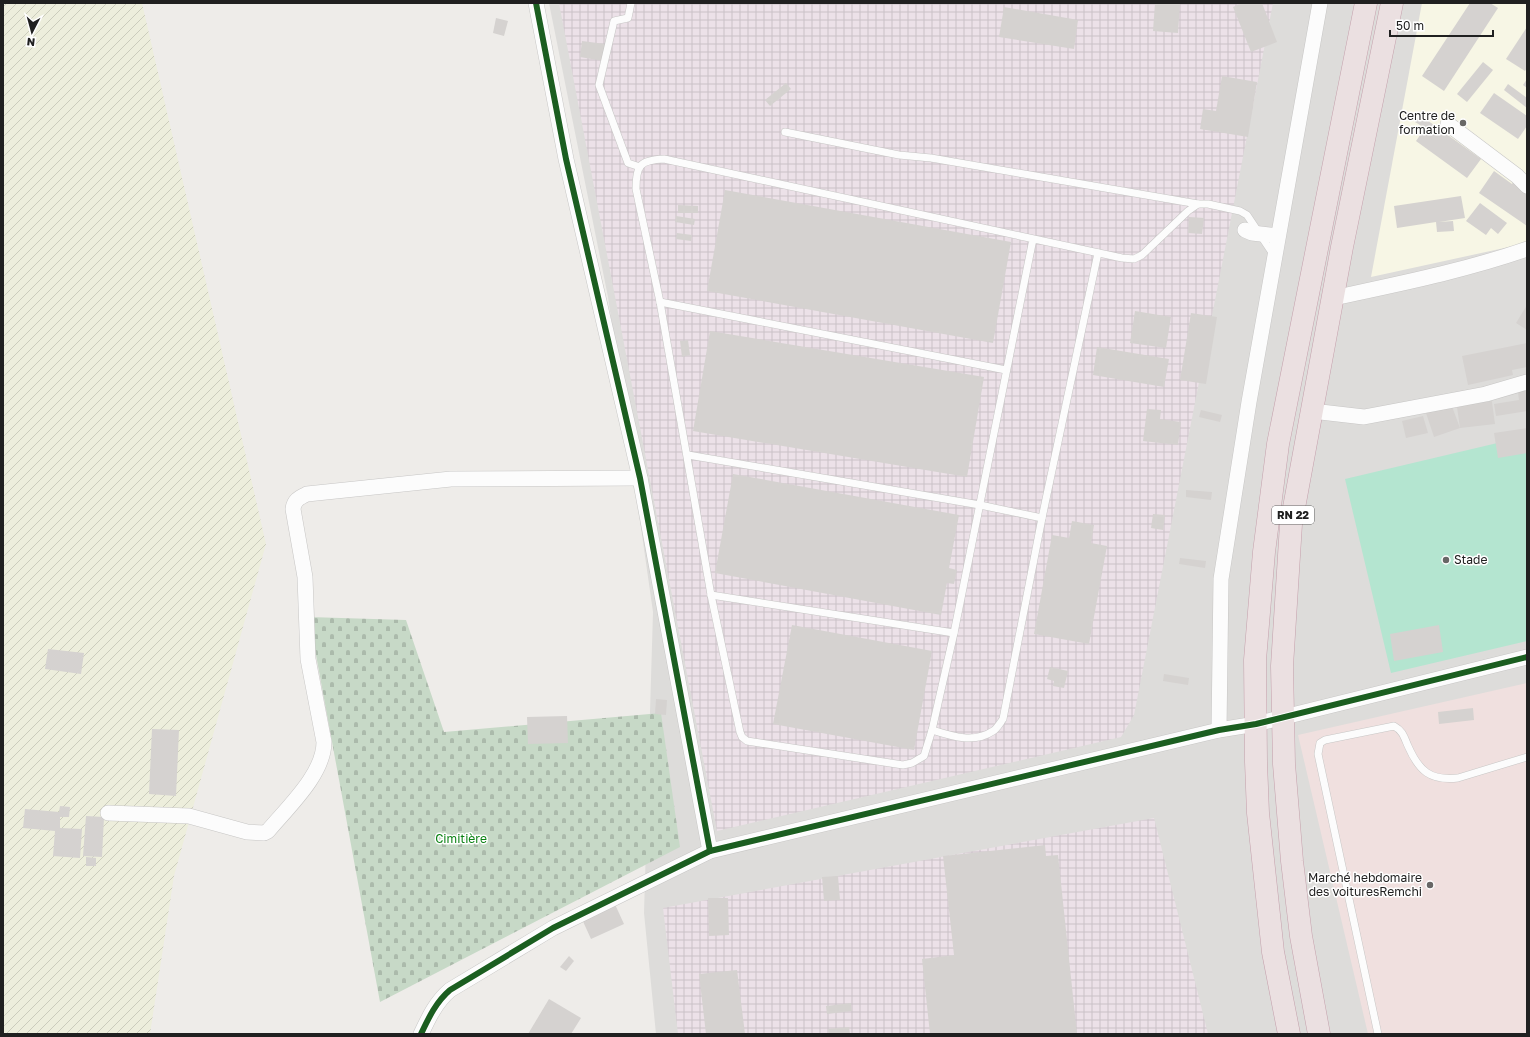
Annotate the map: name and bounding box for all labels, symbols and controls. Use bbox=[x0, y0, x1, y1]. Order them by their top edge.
north arrow bbox=[12, 12, 52, 52]
scale bar bbox=[1390, 12, 1493, 38]
text: 50 m bbox=[1396, 18, 1424, 33]
text: N bbox=[26, 36, 36, 49]
place label: Centre de formation bbox=[1399, 108, 1455, 137]
marker: Centre de formation bbox=[1458, 118, 1468, 128]
road number: RN 22 bbox=[1272, 506, 1314, 524]
place label: Stade bbox=[1454, 552, 1487, 567]
marker: Stade bbox=[1441, 555, 1451, 565]
park label: Cimitière bbox=[435, 831, 487, 846]
place label: Marché hebdomaire des voituresRemchi bbox=[1308, 870, 1422, 899]
marker: Marché hebdomaire des voituresRemchi bbox=[1425, 880, 1435, 890]

